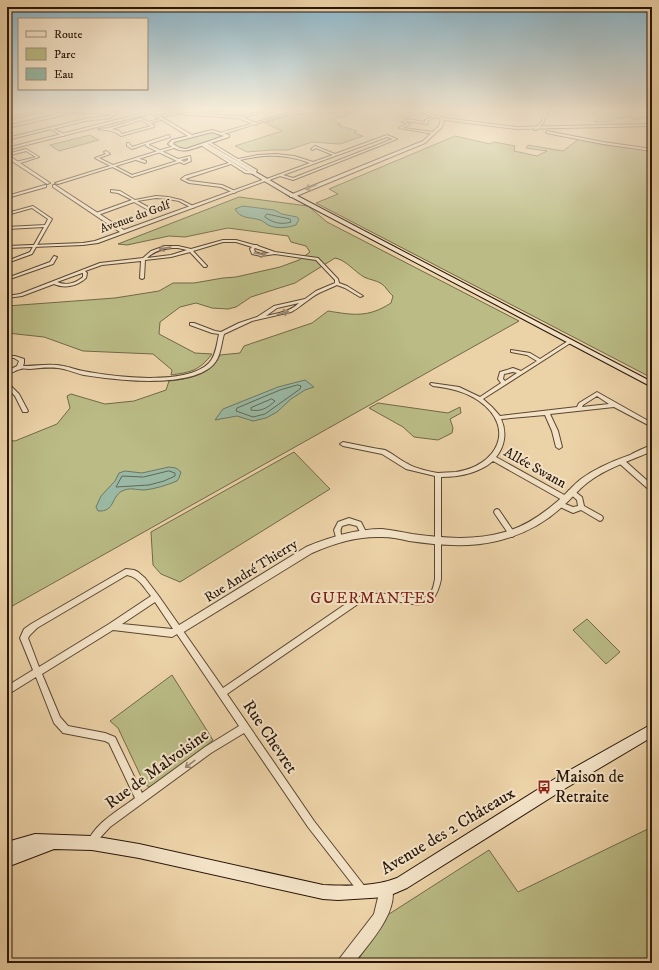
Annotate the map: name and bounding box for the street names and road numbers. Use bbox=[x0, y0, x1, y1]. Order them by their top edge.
street label: Avenue du Golf bbox=[98, 197, 174, 237]
street label: Allée Swann bbox=[501, 443, 570, 493]
street label: Rue André Thierry bbox=[201, 535, 301, 607]
street label: Rue Chevret bbox=[237, 696, 303, 778]
street label: Rue de Malvoisine bbox=[101, 724, 213, 814]
street label: Avenue des 2 Châteaux bbox=[377, 782, 520, 880]

